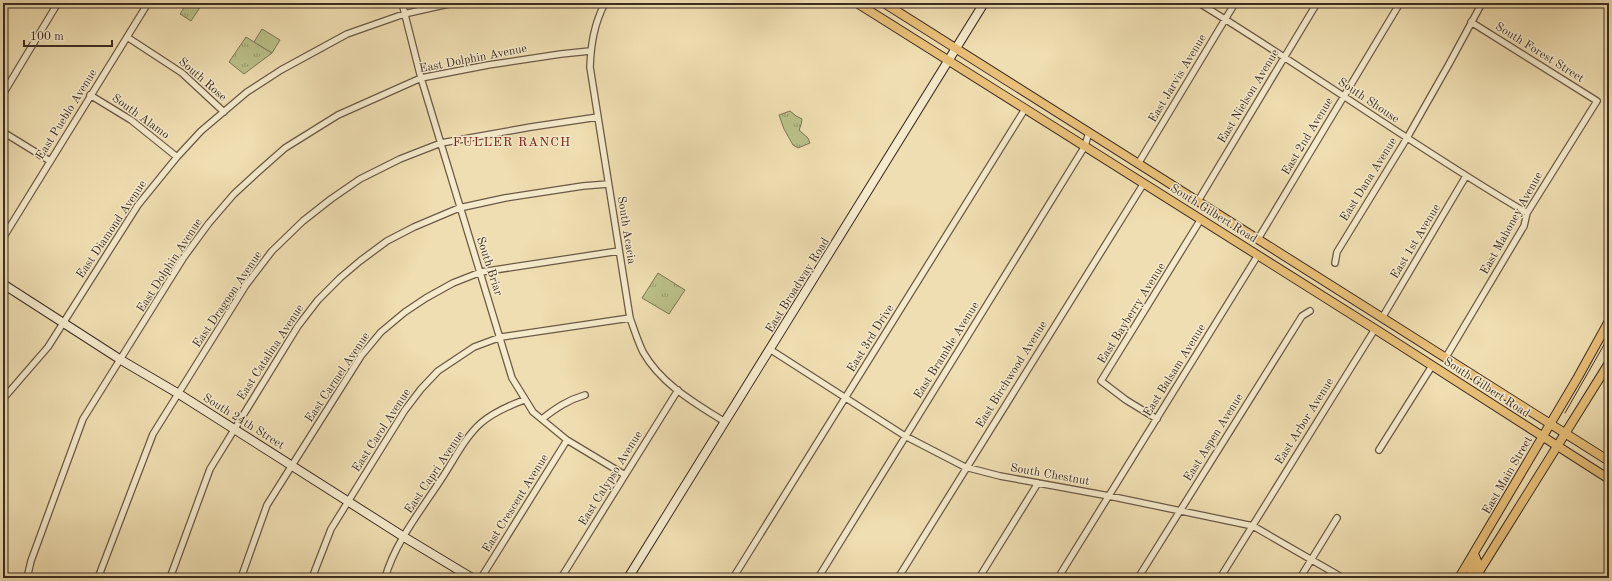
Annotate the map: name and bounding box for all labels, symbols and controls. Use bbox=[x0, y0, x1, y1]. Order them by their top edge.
street label: South Forest Street bbox=[1493, 21, 1586, 85]
scale bar bbox=[24, 22, 112, 48]
text: 100 m bbox=[30, 31, 64, 43]
street label: East Jarvis Avenue bbox=[1147, 32, 1209, 125]
street label: East Dolphin Avenue bbox=[418, 43, 529, 75]
street label: East Nielson Avenue bbox=[1216, 47, 1282, 146]
street label: South Rose bbox=[176, 56, 229, 104]
street label: East Pueblo Avenue bbox=[34, 67, 100, 162]
street label: South Shouse bbox=[1336, 76, 1402, 126]
street label: South Alamo bbox=[109, 92, 171, 142]
street label: East 2nd Avenue bbox=[1280, 95, 1336, 177]
street label: East Dana Avenue bbox=[1338, 135, 1400, 223]
district label: FULLER RANCH bbox=[453, 136, 571, 149]
street label: East Mahoney Avenue bbox=[1479, 170, 1545, 277]
street label: East Diamond Avenue bbox=[75, 178, 149, 281]
street label: South Gilbert Road bbox=[1168, 182, 1259, 245]
street label: South Acacia bbox=[615, 195, 637, 265]
street label: East 1st Avenue bbox=[1389, 202, 1443, 281]
street label: East Dolphin Avenue bbox=[135, 216, 205, 315]
street label: South Briar bbox=[474, 235, 504, 297]
street label: East Broadway Road bbox=[764, 236, 832, 335]
street label: East Dragoon Avenue bbox=[191, 249, 265, 350]
street label: East Bayberry Avenue bbox=[1096, 260, 1168, 366]
street label: East Bramble Avenue bbox=[912, 299, 982, 401]
street label: East Catalina Avenue bbox=[235, 302, 306, 403]
street label: East 3rd Drive bbox=[845, 302, 897, 374]
street label: East Birchwood Avenue bbox=[974, 319, 1050, 430]
street label: East Balsam Avenue bbox=[1142, 322, 1208, 419]
street label: East Carmel Avenue bbox=[303, 330, 373, 425]
street label: South Gilbert Road bbox=[1441, 356, 1532, 420]
street label: East Arbor Avenue bbox=[1273, 376, 1337, 467]
street label: East Carol Avenue bbox=[351, 386, 413, 474]
street label: East Aspen Avenue bbox=[1182, 391, 1246, 484]
street label: South 24th Street bbox=[201, 392, 286, 452]
street label: East Capri Avenue bbox=[403, 429, 467, 516]
street label: East Calypso Avenue bbox=[577, 429, 645, 528]
street label: East Main Street bbox=[1481, 434, 1535, 517]
street label: East Crescent Avenue bbox=[481, 452, 551, 555]
street label: South Chestnut bbox=[1009, 462, 1090, 488]

